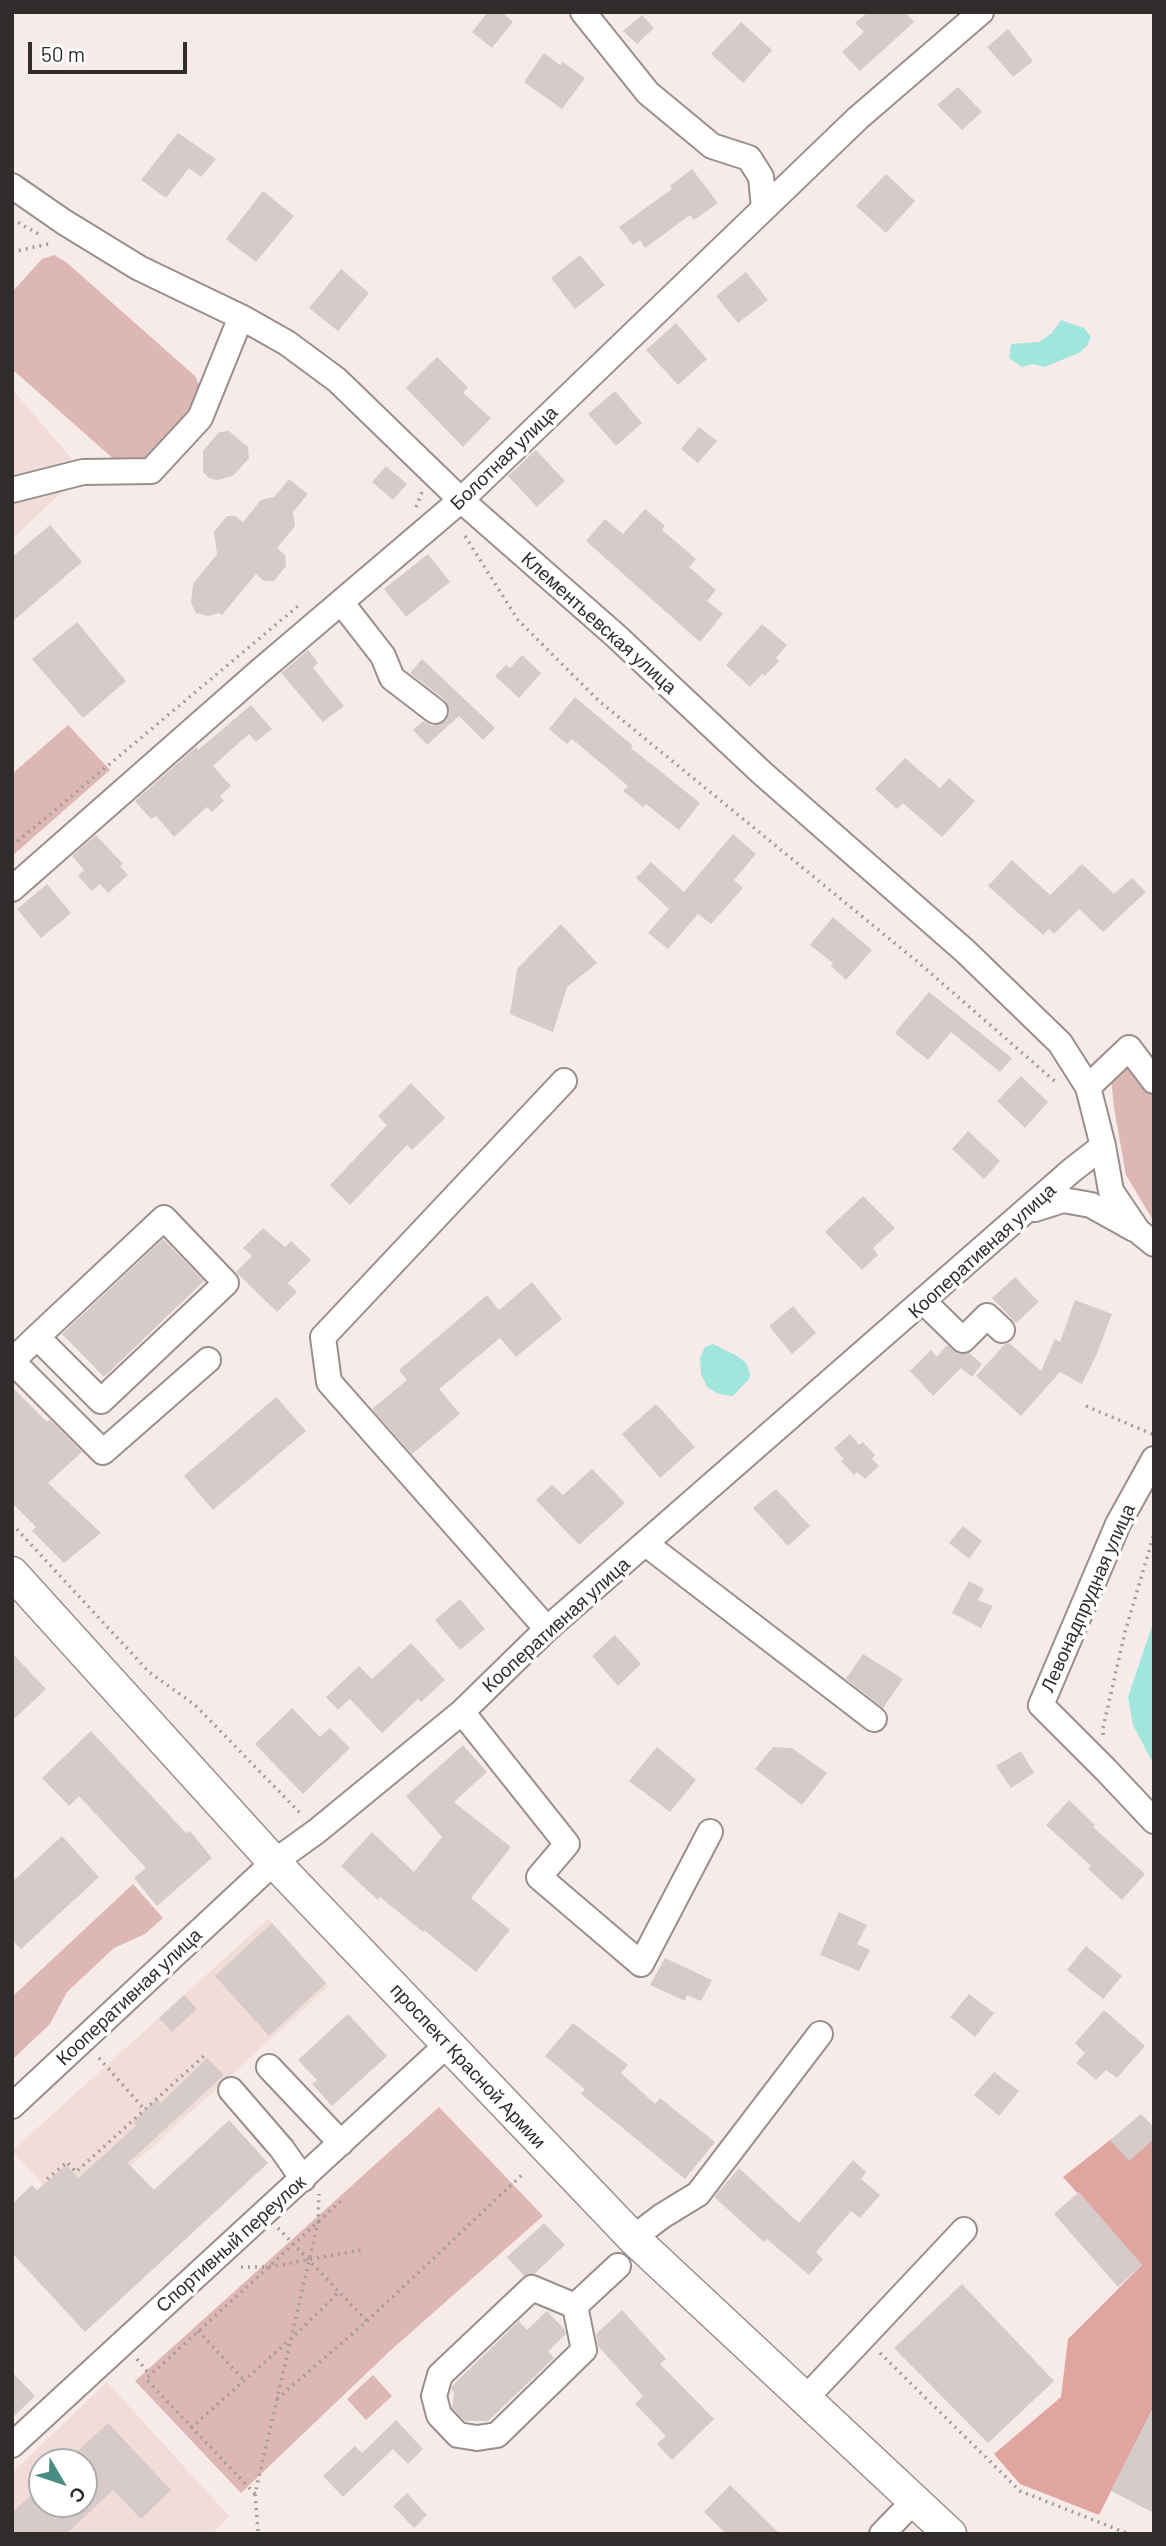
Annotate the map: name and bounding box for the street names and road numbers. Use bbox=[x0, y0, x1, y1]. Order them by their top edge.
street label: Болотная улица bbox=[446, 401, 562, 515]
street label: Клементьевская улица bbox=[517, 547, 681, 699]
street label: Кооперативная улица bbox=[904, 1179, 1060, 1323]
street label: Левонадпрудная улица bbox=[1036, 1500, 1140, 1696]
street label: Кооперативная улица bbox=[478, 1553, 634, 1697]
street label: Кооперативная улица bbox=[52, 1924, 206, 2070]
street label: проспект Красной Армии bbox=[385, 1979, 551, 2153]
street label: Спортивный переулок bbox=[151, 2171, 311, 2317]

